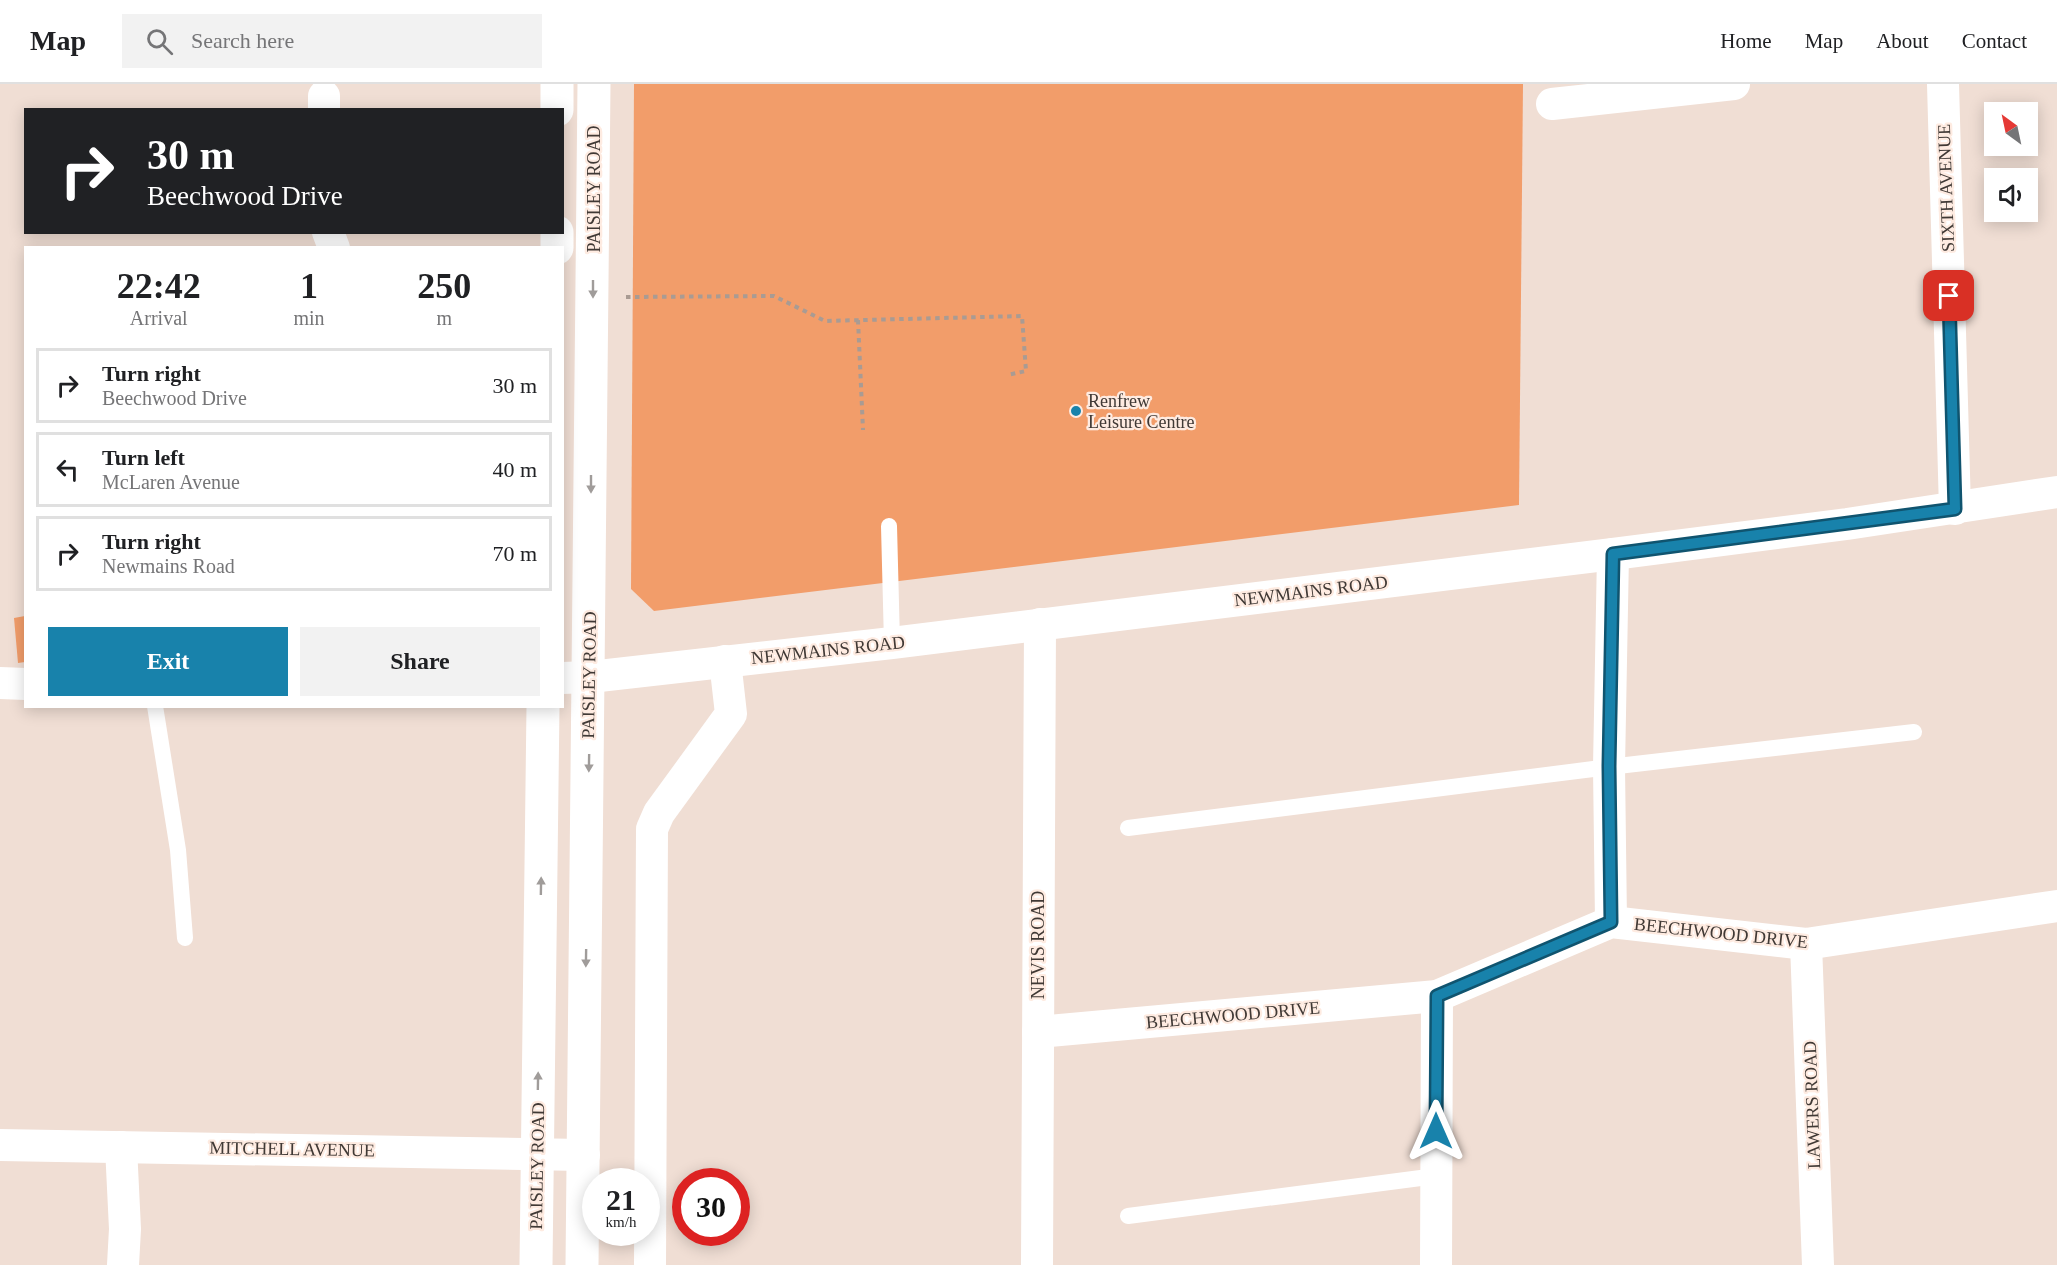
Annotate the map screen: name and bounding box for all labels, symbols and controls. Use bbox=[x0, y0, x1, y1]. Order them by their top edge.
search box bbox=[122, 14, 542, 68]
text: Map bbox=[30, 25, 86, 56]
icon: search bbox=[143, 25, 176, 58]
text: Search here bbox=[191, 28, 294, 53]
text: Home bbox=[1720, 29, 1772, 53]
text: Map bbox=[1805, 29, 1843, 53]
text: About bbox=[1876, 29, 1929, 53]
text: Contact bbox=[1962, 29, 2027, 53]
north arrow bbox=[1984, 102, 2038, 156]
map controls bbox=[1984, 102, 2038, 222]
street label: SIXTH AVENUE bbox=[1934, 124, 1958, 252]
street label: PAISLEY ROAD bbox=[584, 125, 604, 253]
icon: right bbox=[48, 132, 126, 210]
text: 30 m bbox=[147, 132, 235, 178]
button: sound bbox=[1984, 168, 2038, 222]
text: Beechwood Drive bbox=[147, 181, 343, 211]
text: 22:42 bbox=[117, 266, 201, 306]
text: 1 bbox=[300, 266, 318, 306]
text: 250 bbox=[417, 266, 471, 306]
pin bbox=[1923, 270, 1974, 321]
icon: arrive bbox=[1932, 279, 1965, 312]
one-way arrow bbox=[588, 280, 598, 299]
text: Arrival bbox=[130, 307, 188, 329]
text: min bbox=[293, 307, 325, 329]
text: m bbox=[437, 307, 452, 329]
text: Turn right bbox=[102, 361, 201, 386]
icon: right bbox=[51, 369, 84, 402]
text: 30 m bbox=[492, 373, 537, 398]
text: Beechwood Drive bbox=[102, 387, 247, 409]
place label: Renfrew Leisure Centre bbox=[1088, 391, 1194, 432]
marker: Renfrew Leisure Centre bbox=[1069, 404, 1083, 418]
text: Turn left bbox=[102, 445, 185, 470]
icon: left bbox=[51, 453, 84, 486]
text: 40 m bbox=[492, 457, 537, 482]
text: McLaren Avenue bbox=[102, 471, 240, 493]
one-way arrow bbox=[586, 475, 596, 494]
text: Turn right bbox=[102, 529, 201, 554]
icon: right bbox=[51, 537, 84, 570]
text: 70 m bbox=[492, 541, 537, 566]
text: Newmains Road bbox=[102, 555, 235, 577]
street label: NEWMAINS ROAD bbox=[1233, 572, 1389, 610]
street label: PAISLEY ROAD bbox=[578, 611, 600, 739]
button: Exit bbox=[48, 627, 288, 696]
button: Share bbox=[300, 627, 540, 696]
street label: NEWMAINS ROAD bbox=[750, 632, 906, 668]
one-way arrow bbox=[584, 754, 593, 773]
one-way arrow bbox=[536, 876, 545, 895]
street label: NEVIS ROAD bbox=[1028, 891, 1048, 999]
street label: BEECHWOOD DRIVE bbox=[1633, 914, 1809, 952]
one-way arrow bbox=[582, 949, 591, 968]
street label: BEECHWOOD DRIVE bbox=[1145, 997, 1321, 1033]
street label: LAWERS ROAD bbox=[1800, 1041, 1824, 1169]
one-way arrow bbox=[534, 1071, 543, 1090]
position arrow bbox=[1404, 1099, 1468, 1163]
street label: PAISLEY ROAD bbox=[526, 1102, 548, 1230]
street label: MITCHELL AVENUE bbox=[209, 1138, 375, 1160]
speed limit sign: 30 bbox=[672, 1168, 750, 1246]
text: 21 bbox=[606, 1183, 636, 1216]
text: km/h bbox=[606, 1214, 636, 1230]

